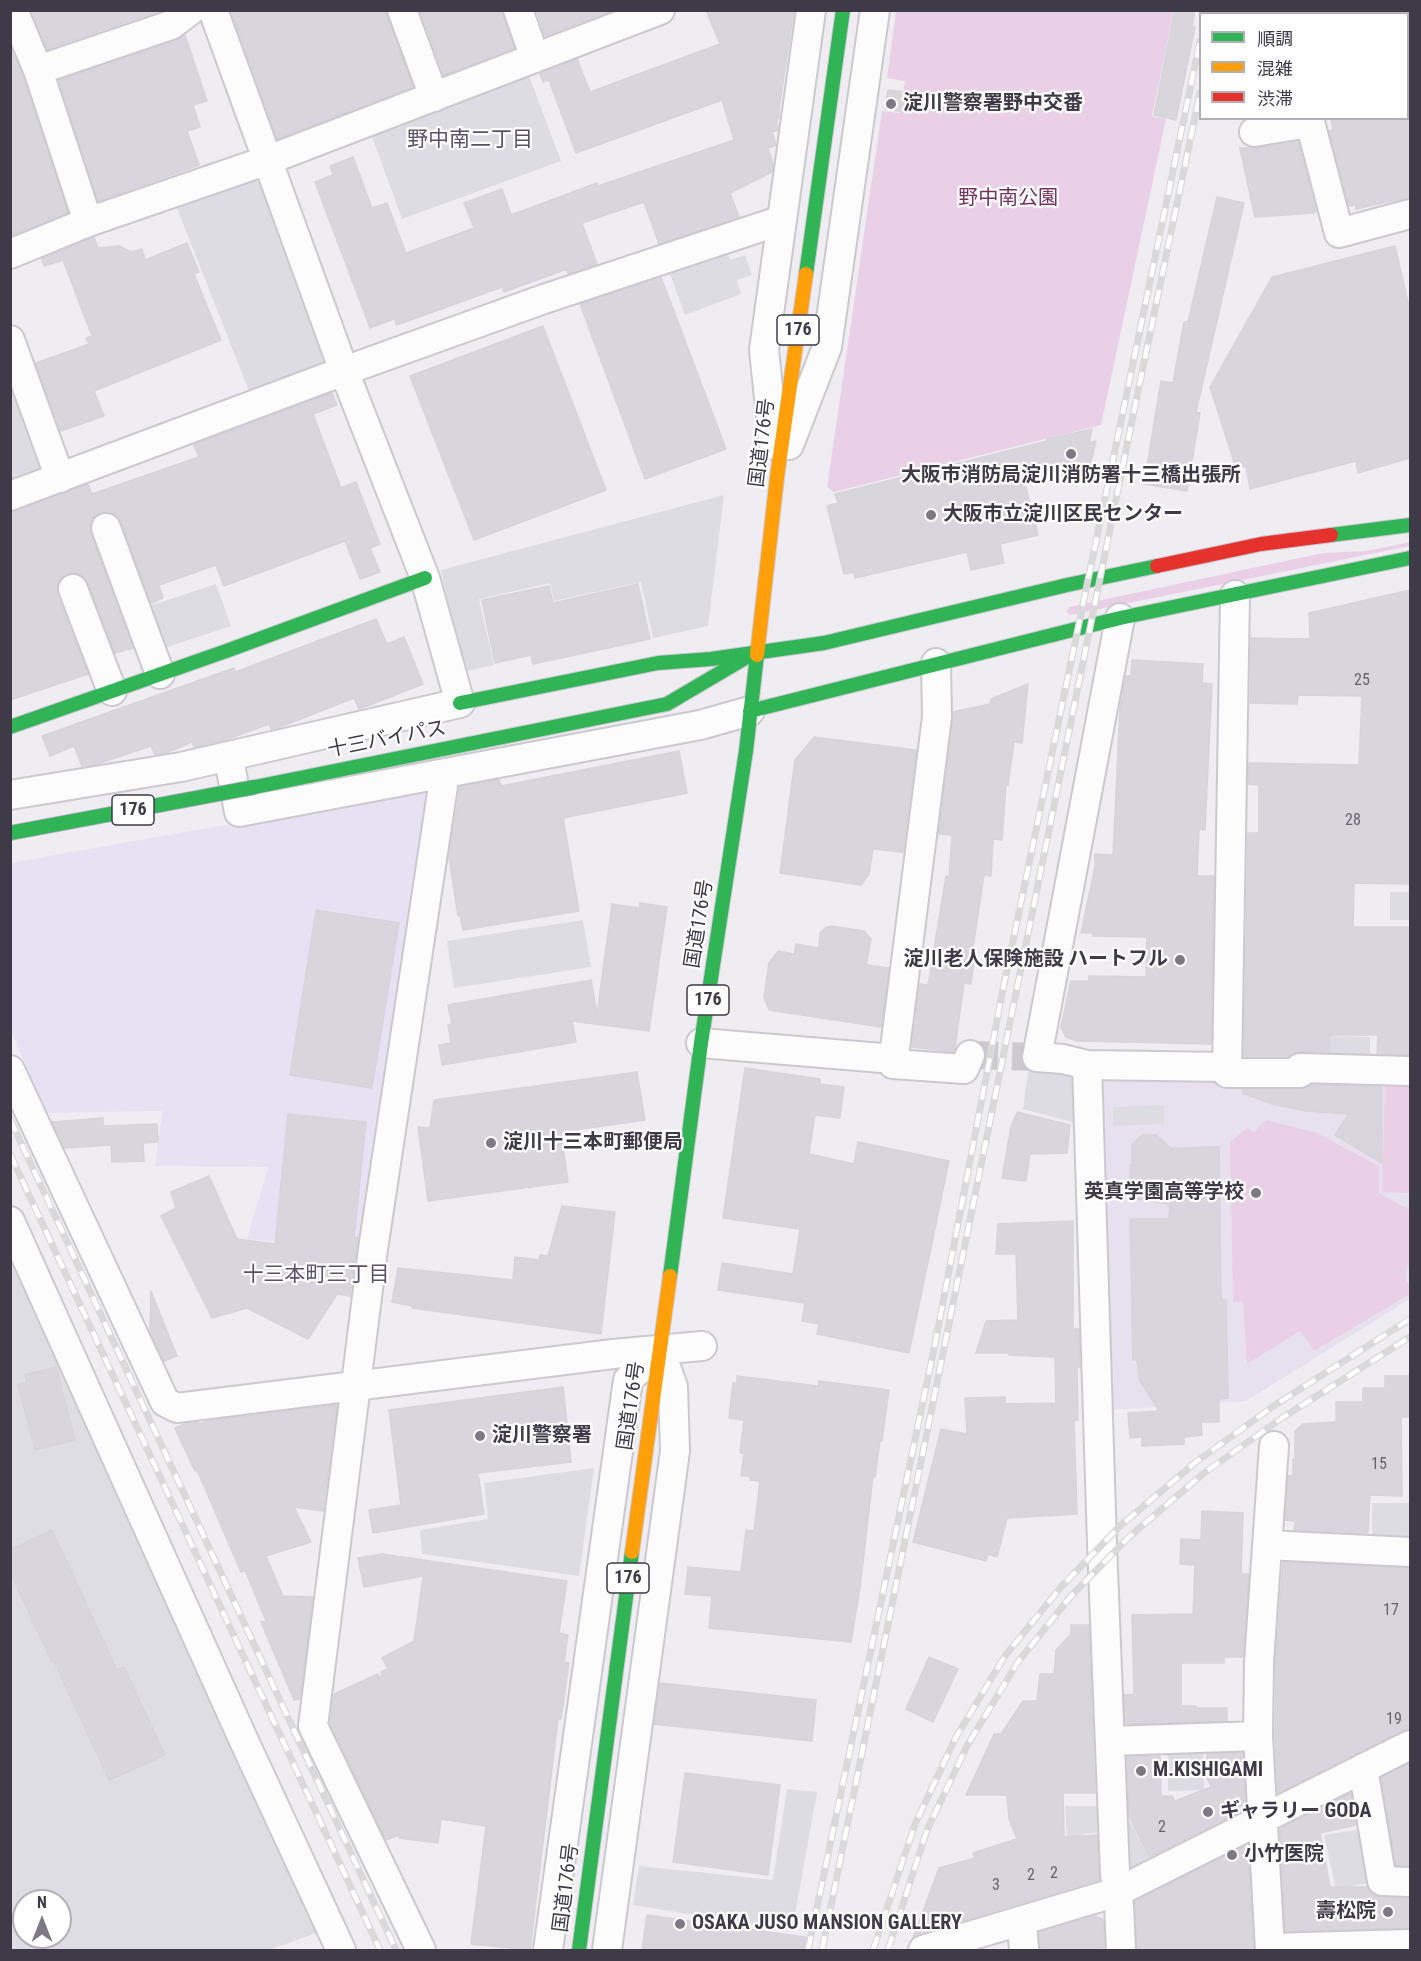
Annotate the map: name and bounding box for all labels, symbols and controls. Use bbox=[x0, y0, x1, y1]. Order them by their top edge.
legend bbox=[1199, 12, 1409, 120]
text: 順調 bbox=[1257, 28, 1293, 49]
text: 混雑 bbox=[1257, 58, 1293, 79]
text: 渋滞 bbox=[1257, 88, 1293, 109]
place label: 淀川警察署野中交番 bbox=[903, 92, 1083, 116]
marker: 淀川警察署野中交番 bbox=[884, 97, 898, 111]
district label: 野中南二丁目 bbox=[407, 128, 533, 154]
park label: 野中南公園 bbox=[958, 187, 1058, 211]
road number: 176 bbox=[777, 315, 819, 345]
street label: 国道176号 bbox=[746, 397, 780, 489]
marker: 大阪市消防局淀川消防署十三橋出張所 bbox=[1064, 447, 1078, 461]
place label: 大阪市消防局淀川消防署十三橋出張所 bbox=[901, 464, 1241, 488]
place label: 大阪市立淀川区民センター bbox=[943, 503, 1183, 527]
marker: 大阪市立淀川区民センター bbox=[924, 508, 938, 522]
house number: 25 bbox=[1354, 671, 1370, 691]
street label: 十三バイパス bbox=[326, 717, 448, 763]
road number: 176 bbox=[112, 795, 154, 825]
house number: 28 bbox=[1345, 811, 1361, 831]
street label: 国道176号 bbox=[681, 878, 719, 970]
place label: 淀川老人保険施設 ハートフル bbox=[903, 948, 1168, 972]
marker: 淀川老人保険施設 ハートフル bbox=[1173, 953, 1187, 967]
road number: 176 bbox=[687, 985, 729, 1015]
place label: 淀川十三本町郵便局 bbox=[503, 1131, 683, 1155]
marker: 淀川十三本町郵便局 bbox=[484, 1136, 498, 1150]
place label: 英真学園高等学校 bbox=[1084, 1181, 1244, 1205]
marker: 英真学園高等学校 bbox=[1249, 1186, 1263, 1200]
district label: 十三本町三丁目 bbox=[243, 1263, 389, 1289]
street label: 国道176号 bbox=[614, 1360, 650, 1452]
place label: 淀川警察署 bbox=[492, 1424, 592, 1448]
marker: 淀川警察署 bbox=[473, 1429, 487, 1443]
house number: 15 bbox=[1371, 1455, 1387, 1475]
road number: 176 bbox=[607, 1563, 649, 1593]
house number: 17 bbox=[1383, 1601, 1399, 1621]
house number: 19 bbox=[1386, 1710, 1402, 1730]
place label: M.KISHIGAMI bbox=[1153, 1759, 1263, 1783]
marker: M.KISHIGAMI bbox=[1134, 1764, 1148, 1778]
place label: ギャラリー GODA bbox=[1220, 1800, 1371, 1824]
marker: ギャラリー GODA bbox=[1201, 1805, 1215, 1819]
house number: 2 bbox=[1158, 1818, 1166, 1838]
street label: 国道176号 bbox=[550, 1842, 584, 1934]
place label: 小竹医院 bbox=[1244, 1843, 1324, 1867]
marker: 小竹医院 bbox=[1225, 1848, 1239, 1862]
house number: 2 bbox=[1050, 1864, 1058, 1884]
house number: 2 bbox=[1027, 1866, 1035, 1886]
house number: 3 bbox=[992, 1876, 1000, 1896]
north arrow bbox=[12, 1889, 72, 1949]
text: N bbox=[37, 1893, 47, 1912]
place label: 壽松院 bbox=[1316, 1900, 1376, 1924]
marker: 壽松院 bbox=[1381, 1905, 1395, 1919]
place label: OSAKA JUSO MANSION GALLERY bbox=[692, 1912, 962, 1936]
marker: OSAKA JUSO MANSION GALLERY bbox=[673, 1917, 687, 1931]

